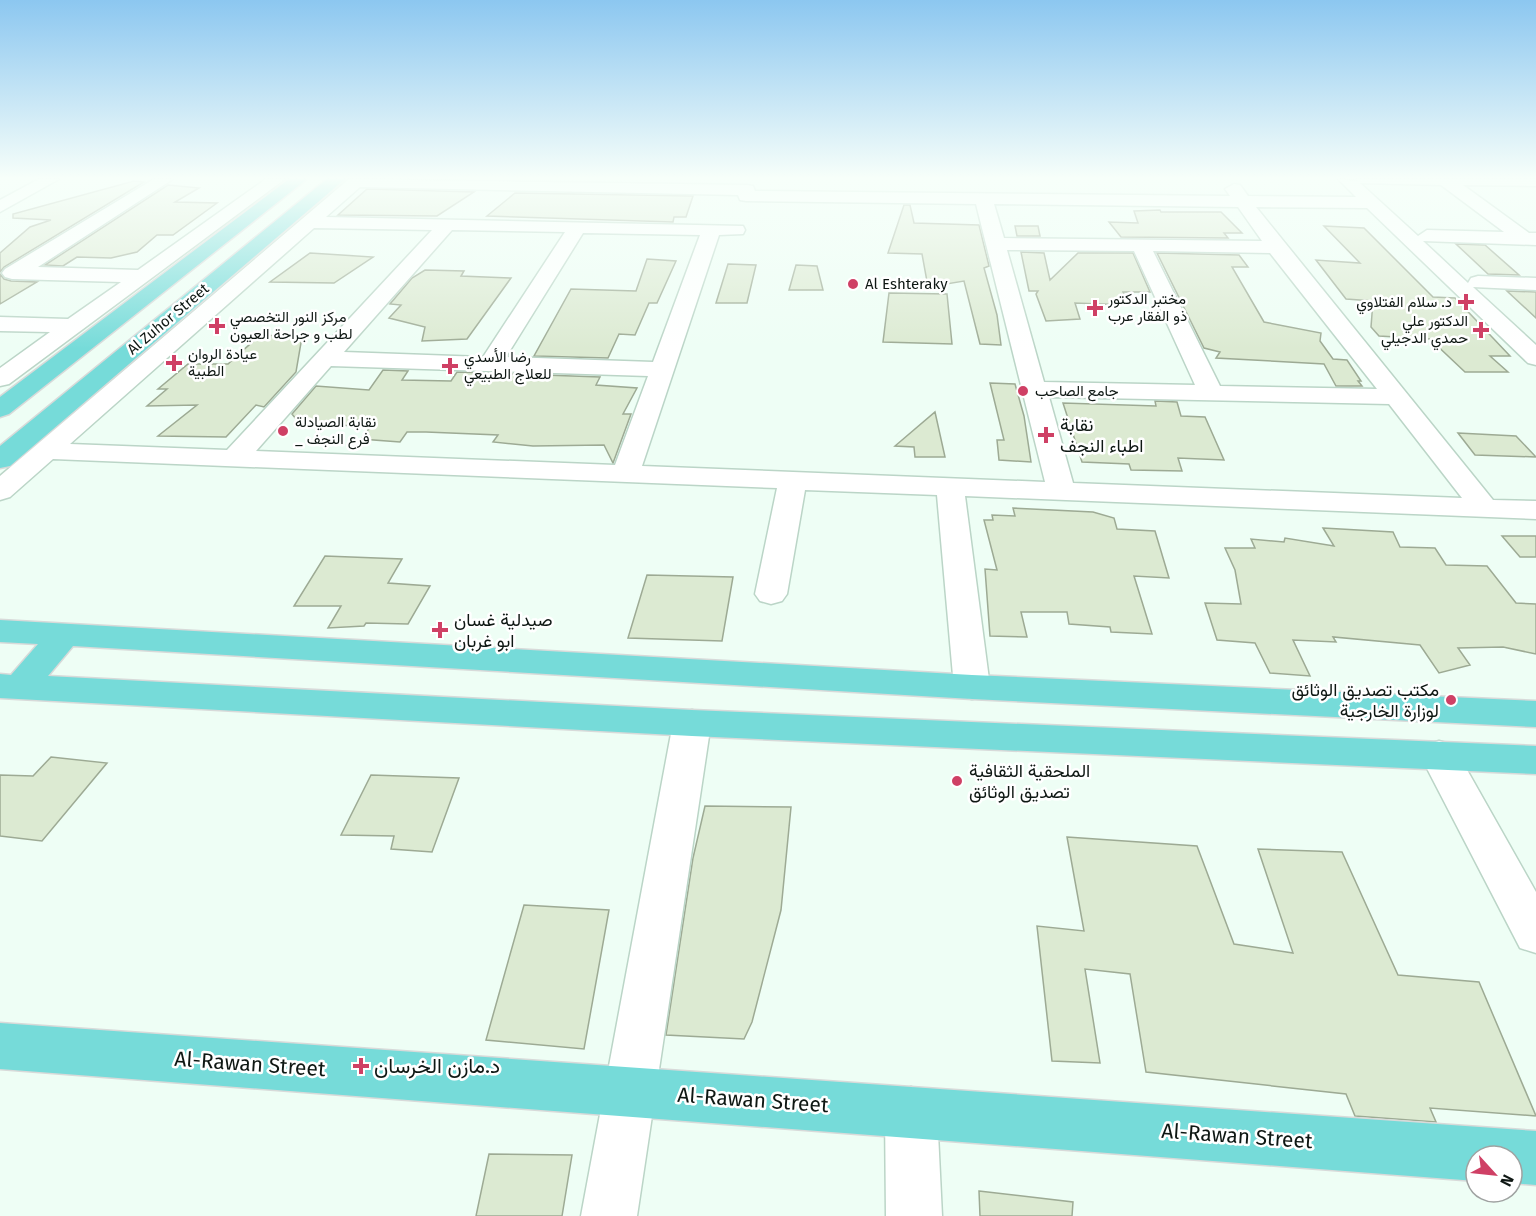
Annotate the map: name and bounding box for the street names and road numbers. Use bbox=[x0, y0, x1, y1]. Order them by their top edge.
street label: Al Zuhor Street bbox=[123, 279, 213, 358]
street label: Al-Rawan Street bbox=[174, 1046, 327, 1082]
street label: Al-Rawan Street bbox=[677, 1082, 830, 1118]
street label: Al-Rawan Street bbox=[1161, 1118, 1314, 1154]

